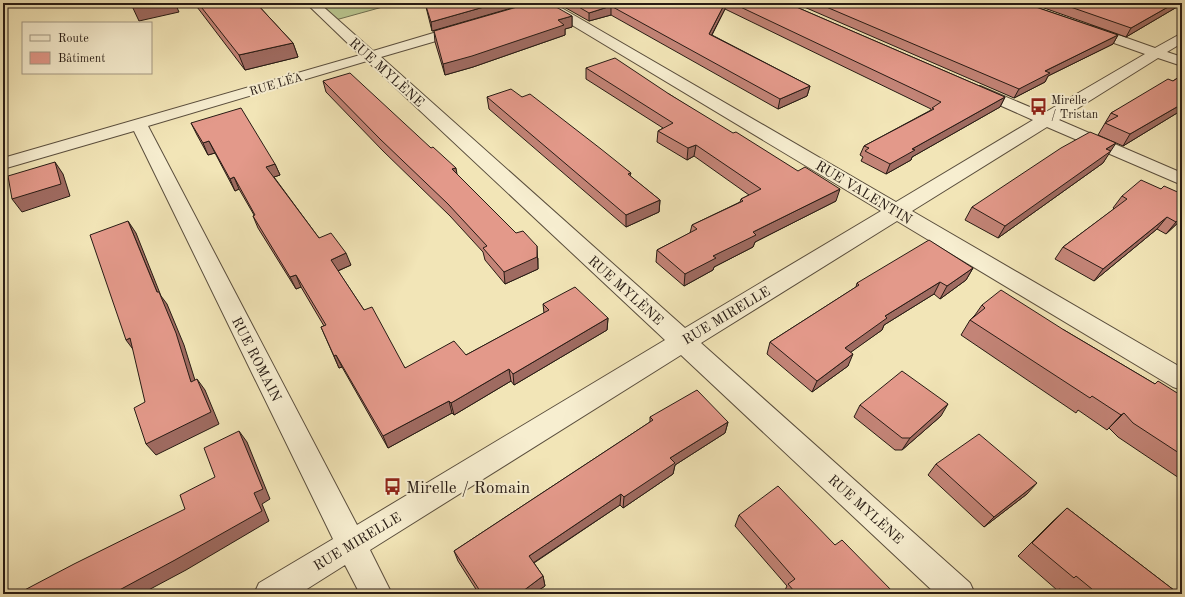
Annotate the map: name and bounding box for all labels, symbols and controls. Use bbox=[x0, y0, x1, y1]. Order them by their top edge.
legend bbox=[22, 22, 152, 74]
text: Route bbox=[58, 33, 89, 45]
street label: RUE MYLÈNE bbox=[346, 33, 428, 110]
text: Bâtiment bbox=[58, 53, 105, 65]
street label: RUE LÉA bbox=[248, 69, 304, 98]
place label: Mirelle / Tristan bbox=[1051, 95, 1099, 121]
bus stop icon: Mirelle / Tristan bbox=[1028, 97, 1048, 117]
street label: RUE VALENTIN bbox=[813, 159, 914, 227]
street label: RUE MYLÈNE bbox=[585, 251, 667, 328]
street label: RUE MIRELLE bbox=[680, 284, 773, 347]
street label: RUE ROMAIN bbox=[229, 315, 283, 404]
street label: RUE MYLÈNE bbox=[825, 470, 907, 547]
bus stop icon: Mirelle / Romain bbox=[383, 477, 403, 497]
place label: Mirelle / Romain bbox=[406, 480, 530, 497]
street label: RUE MIRELLE bbox=[311, 510, 404, 573]

